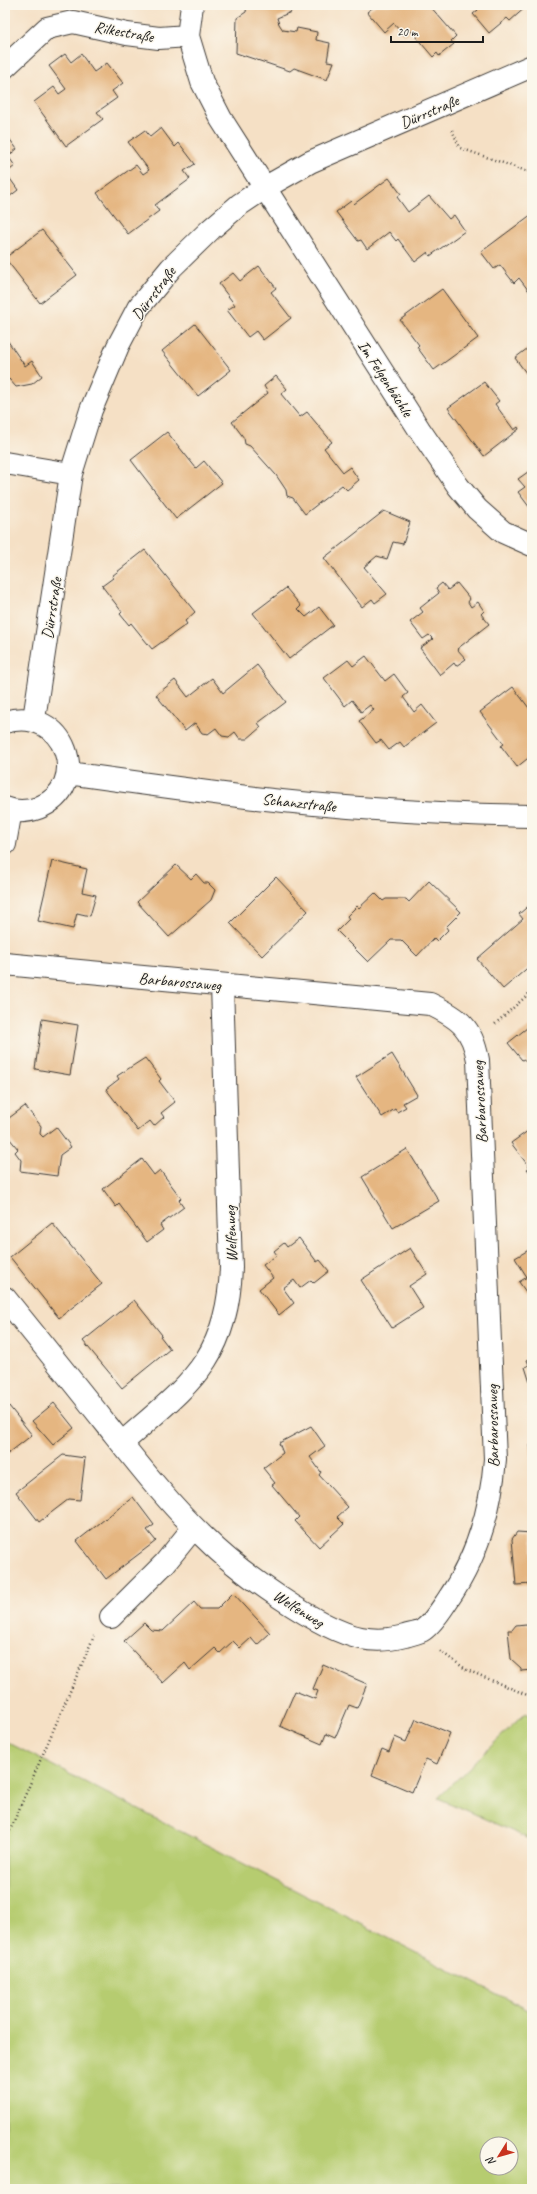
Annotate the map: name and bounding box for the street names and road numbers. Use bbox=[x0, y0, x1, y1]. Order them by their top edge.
street label: Rilkestraße bbox=[93, 17, 157, 47]
street label: Dürrstraße bbox=[397, 90, 463, 133]
street label: Dürrstraße bbox=[127, 261, 181, 324]
street label: Im Felgenbächle bbox=[353, 337, 418, 422]
street label: Dürrstraße bbox=[37, 574, 67, 640]
street label: Schanzstraße bbox=[261, 789, 339, 817]
street label: Barbarossaweg bbox=[138, 968, 223, 996]
street label: Barbarossaweg bbox=[468, 1059, 492, 1144]
street label: Welfenweg bbox=[220, 1204, 242, 1262]
street label: Barbarossaweg bbox=[482, 1383, 504, 1468]
street label: Welfenweg bbox=[269, 1586, 329, 1633]

